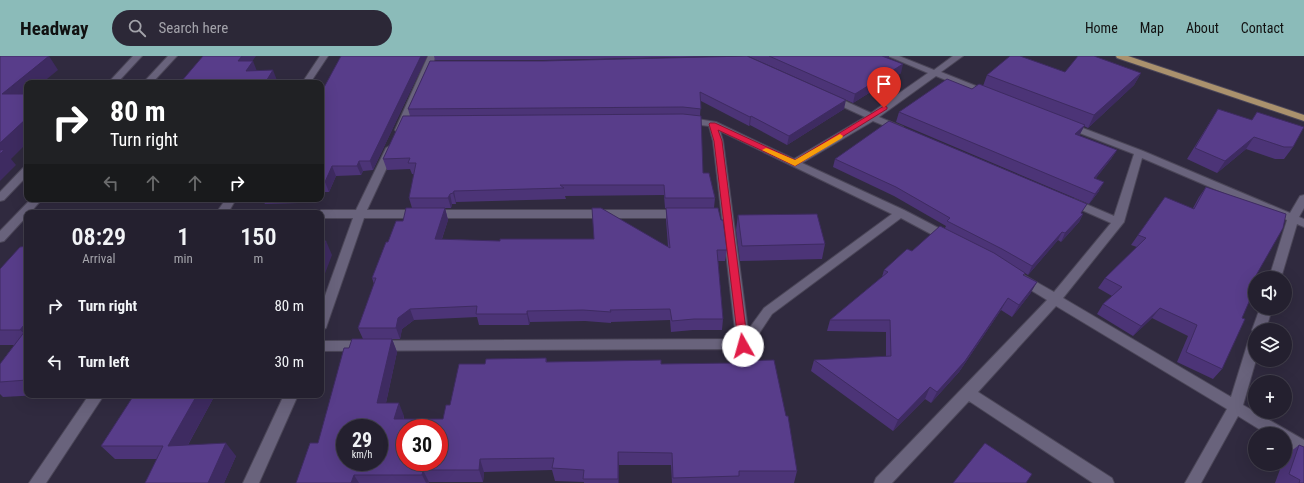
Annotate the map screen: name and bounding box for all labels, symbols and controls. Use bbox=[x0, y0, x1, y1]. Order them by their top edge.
search box bbox=[112, 10, 392, 46]
text: Headway bbox=[20, 17, 88, 40]
icon: search bbox=[126, 17, 148, 39]
text: Search here bbox=[158, 19, 228, 37]
text: Home bbox=[1085, 20, 1118, 36]
text: Map bbox=[1140, 20, 1164, 36]
text: About bbox=[1186, 20, 1219, 36]
text: Contact bbox=[1241, 20, 1284, 36]
pin bbox=[867, 67, 901, 108]
icon: arrive bbox=[873, 73, 895, 95]
text: 80 m bbox=[110, 95, 166, 128]
icon: right bbox=[44, 96, 96, 148]
text: Turn right bbox=[110, 129, 178, 150]
icon: left bbox=[100, 172, 122, 194]
icon: ahead bbox=[142, 172, 164, 194]
icon: ahead bbox=[184, 172, 206, 194]
icon: right bbox=[226, 172, 248, 194]
text: 08:29 bbox=[72, 223, 126, 251]
text: 1 bbox=[177, 223, 189, 251]
text: 150 bbox=[240, 223, 276, 251]
text: Arrival bbox=[82, 251, 115, 266]
text: min bbox=[174, 251, 193, 266]
text: m bbox=[253, 251, 263, 266]
map controls bbox=[1248, 271, 1292, 471]
button: sound bbox=[1248, 271, 1292, 315]
icon: right bbox=[44, 295, 66, 317]
text: Turn right bbox=[78, 297, 137, 315]
text: 80 m bbox=[274, 297, 304, 315]
button: layers bbox=[1248, 323, 1292, 367]
position arrow bbox=[722, 325, 764, 367]
icon: left bbox=[44, 351, 66, 373]
text: Turn left bbox=[78, 353, 129, 371]
text: 30 m bbox=[274, 353, 304, 371]
button: + bbox=[1248, 375, 1292, 419]
speed limit sign: 30 bbox=[396, 419, 448, 471]
button: − bbox=[1248, 427, 1292, 471]
text: 29 bbox=[352, 428, 372, 452]
text: km/h bbox=[352, 449, 372, 460]

